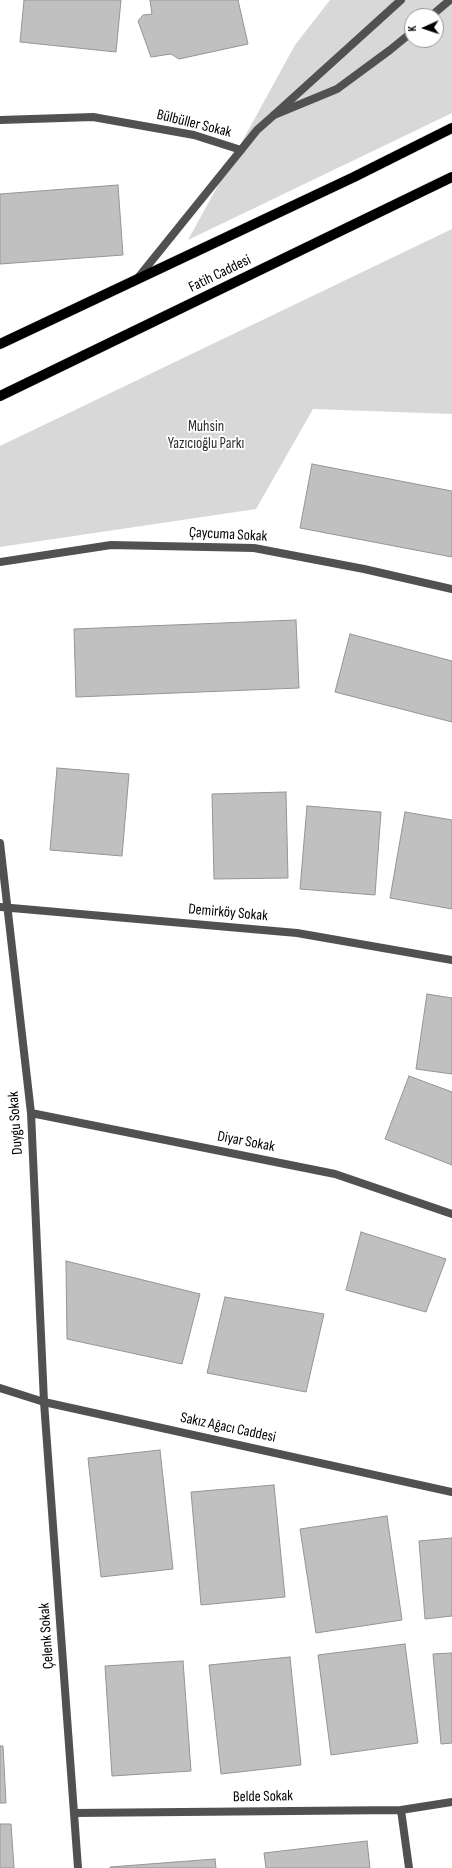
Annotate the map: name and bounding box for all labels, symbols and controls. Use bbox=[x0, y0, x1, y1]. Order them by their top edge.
north arrow bbox=[404, 8, 444, 48]
text: K bbox=[406, 26, 419, 32]
street label: Bülbüller Sokak bbox=[155, 106, 233, 142]
street label: Fatih Caddesi bbox=[186, 251, 254, 297]
park label: Muhsin Yazıcıoğlu Parkı bbox=[168, 418, 244, 453]
street label: Çaycuma Sokak bbox=[188, 524, 268, 546]
street label: Demirköy Sokak bbox=[187, 901, 269, 925]
street label: Duygu Sokak bbox=[5, 1091, 27, 1155]
street label: Diyar Sokak bbox=[216, 1128, 276, 1156]
street label: Sakız Ağacı Caddesi bbox=[179, 1409, 277, 1447]
street label: Çelenk Sokak bbox=[36, 1602, 58, 1670]
street label: Belde Sokak bbox=[233, 1787, 293, 1807]

